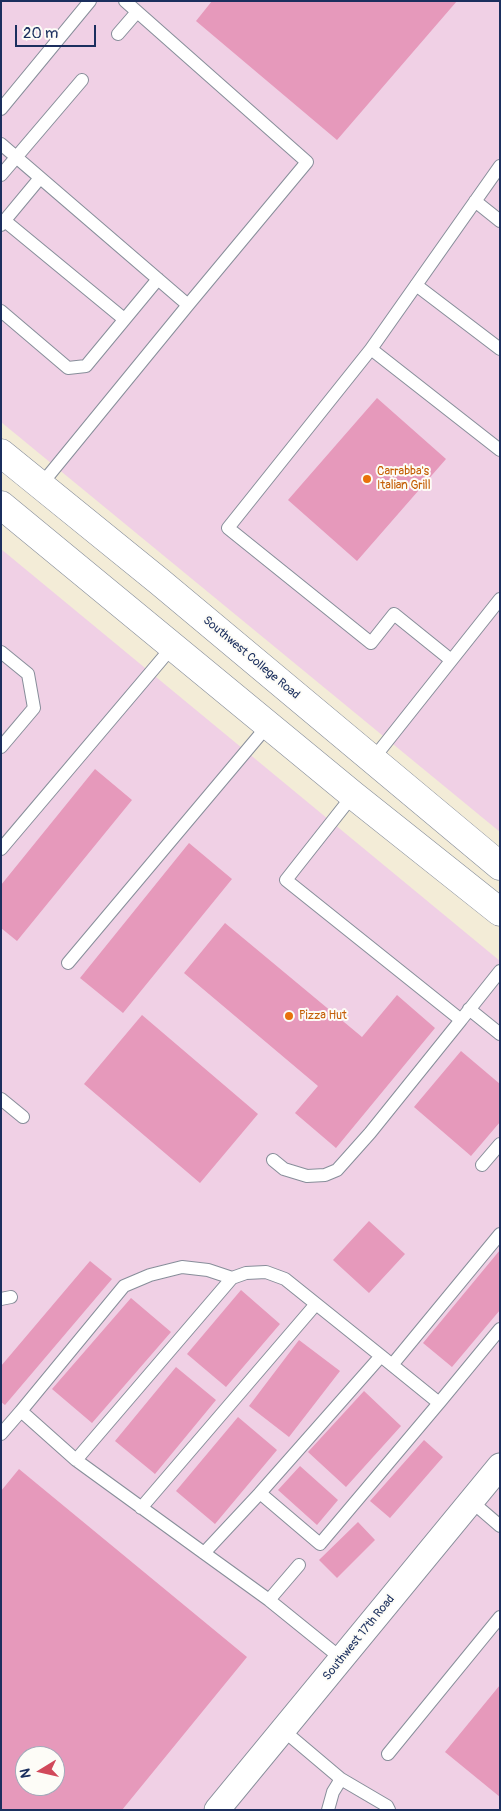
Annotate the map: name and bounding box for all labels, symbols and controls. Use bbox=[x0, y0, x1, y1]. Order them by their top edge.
scale bar bbox=[18, 15, 99, 47]
text: 20 m bbox=[23, 24, 58, 43]
place label: Carrabba's Italian Grill bbox=[377, 465, 430, 493]
marker: Carrabba's Italian Grill bbox=[361, 473, 373, 485]
street label: Southwest College Road bbox=[200, 613, 302, 703]
place label: Pizza Hut bbox=[299, 1009, 347, 1023]
marker: Pizza Hut bbox=[283, 1010, 295, 1022]
street label: Southwest 17th Road bbox=[320, 1592, 398, 1684]
north arrow bbox=[15, 1746, 65, 1796]
text: N bbox=[17, 1767, 35, 1779]

